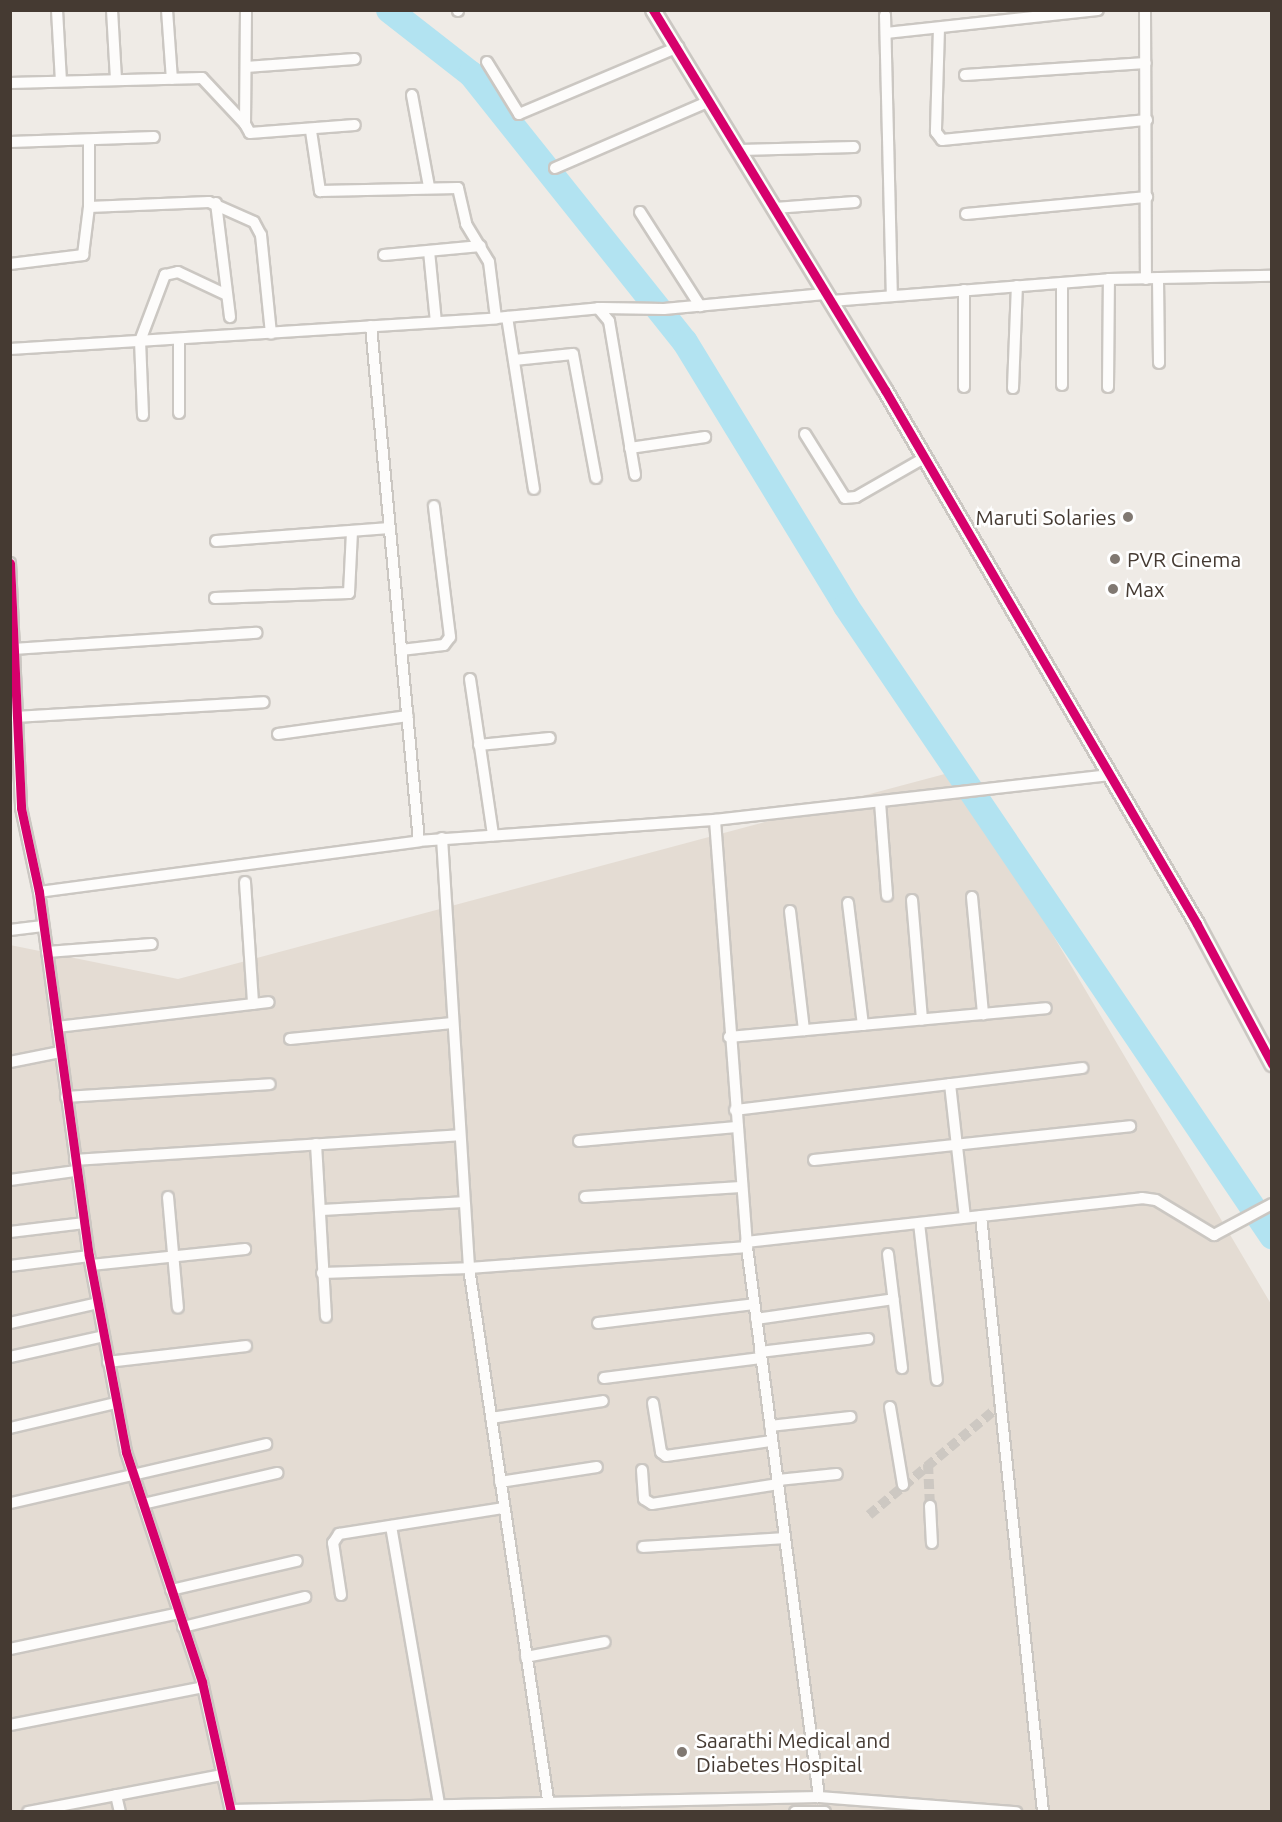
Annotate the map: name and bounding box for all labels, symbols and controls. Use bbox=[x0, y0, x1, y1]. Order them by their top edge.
place label: Maruti Solaries bbox=[975, 504, 1116, 530]
marker: Maruti Solaries bbox=[1121, 510, 1135, 524]
place label: PVR Cinema bbox=[1127, 546, 1241, 572]
marker: PVR Cinema bbox=[1108, 552, 1122, 566]
place label: Max bbox=[1125, 576, 1165, 602]
marker: Max bbox=[1106, 582, 1120, 596]
place label: Saarathi Medical and Diabetes Hospital bbox=[696, 1727, 891, 1777]
marker: Saarathi Medical and Diabetes Hospital bbox=[673, 1743, 691, 1761]

